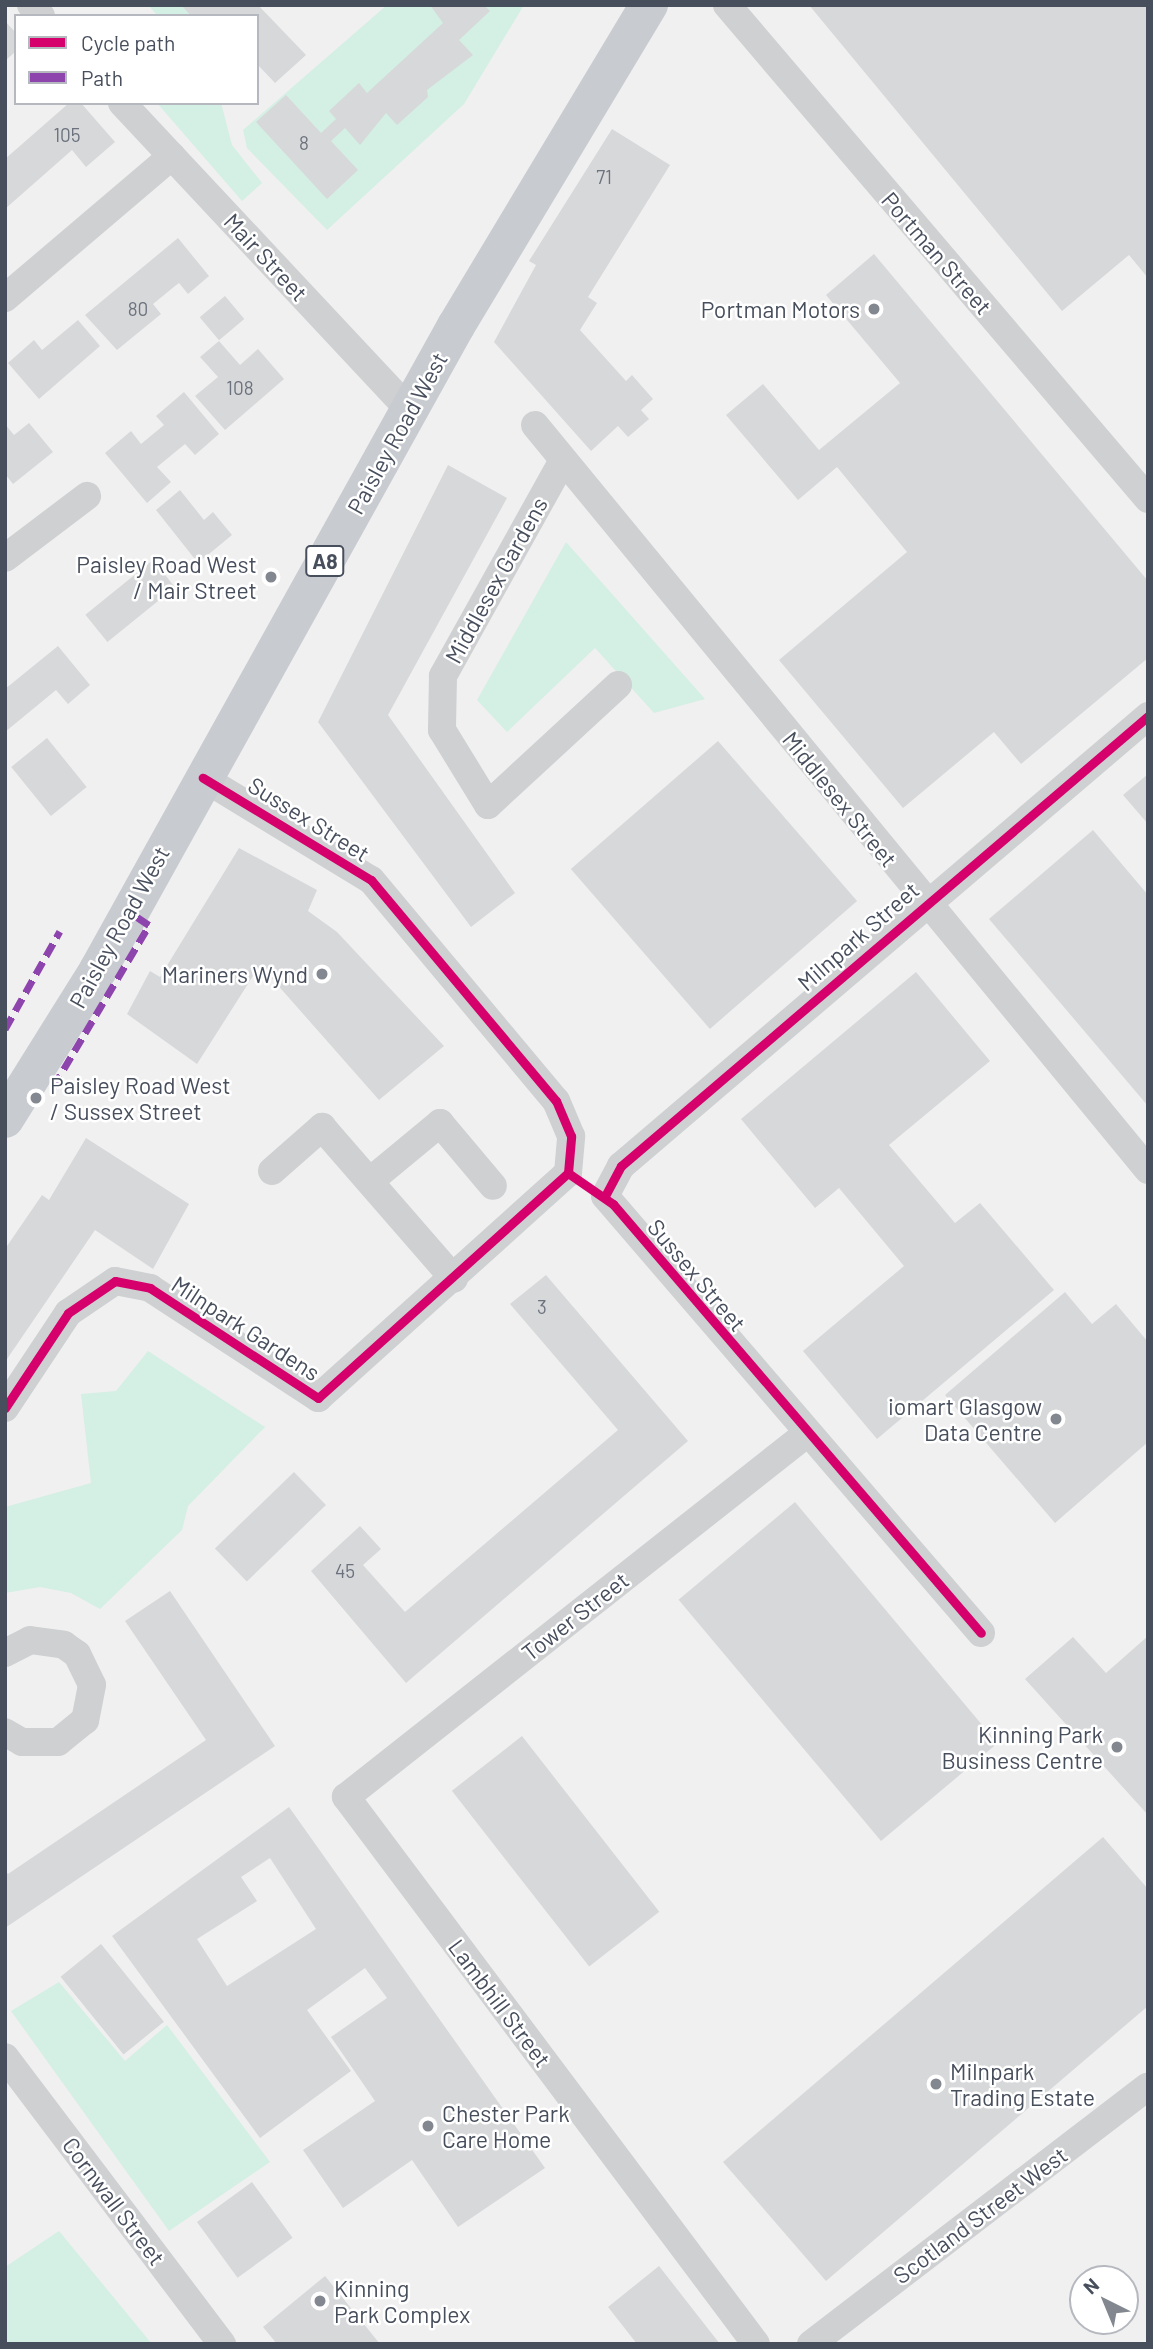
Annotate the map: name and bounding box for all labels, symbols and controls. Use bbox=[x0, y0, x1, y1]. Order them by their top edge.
legend bbox=[14, 14, 259, 105]
text: Cycle path bbox=[81, 30, 175, 55]
text: Path bbox=[81, 65, 123, 90]
house number: 105 bbox=[53, 124, 81, 146]
house number: 8 bbox=[299, 132, 309, 154]
house number: 71 bbox=[596, 166, 612, 188]
street label: Portman Street bbox=[876, 186, 998, 320]
street label: Mair Street bbox=[218, 207, 314, 307]
place label: Portman Motors bbox=[701, 295, 860, 323]
house number: 80 bbox=[128, 298, 148, 320]
marker: Portman Motors bbox=[866, 301, 882, 317]
street label: Paisley Road West bbox=[341, 347, 453, 519]
house number: 108 bbox=[226, 377, 254, 399]
street label: Middlesex Gardens bbox=[439, 492, 553, 668]
road number: A8 bbox=[304, 544, 346, 578]
place label: Paisley Road West / Mair Street bbox=[76, 550, 257, 604]
marker: Paisley Road West / Mair Street bbox=[263, 569, 279, 585]
street label: Middlesex Street bbox=[777, 726, 903, 872]
street label: Sussex Street bbox=[243, 771, 375, 867]
street label: Paisley Road West bbox=[63, 841, 175, 1013]
street label: Milnpark Street bbox=[792, 876, 924, 996]
place label: Mariners Wynd bbox=[162, 960, 308, 988]
marker: Mariners Wynd bbox=[314, 966, 330, 982]
place label: Paisley Road West / Sussex Street bbox=[50, 1071, 231, 1125]
marker: Paisley Road West / Sussex Street bbox=[28, 1090, 44, 1106]
street label: Sussex Street bbox=[642, 1213, 752, 1337]
street label: Milnpark Gardens bbox=[167, 1270, 325, 1386]
house number: 3 bbox=[537, 1296, 547, 1318]
place label: iomart Glasgow Data Centre bbox=[888, 1392, 1042, 1446]
marker: iomart Glasgow Data Centre bbox=[1048, 1411, 1064, 1427]
house number: 45 bbox=[335, 1560, 355, 1582]
street label: Tower Street bbox=[516, 1566, 634, 1666]
place label: Kinning Park Business Centre bbox=[941, 1720, 1103, 1774]
marker: Kinning Park Business Centre bbox=[1109, 1739, 1125, 1755]
street label: Lambhill Street bbox=[443, 1934, 557, 2072]
place label: Milnpark Trading Estate bbox=[950, 2057, 1095, 2111]
marker: Milnpark Trading Estate bbox=[928, 2076, 944, 2092]
place label: Chester Park Care Home bbox=[442, 2099, 570, 2153]
marker: Chester Park Care Home bbox=[420, 2118, 436, 2134]
street label: Cornwall Street bbox=[57, 2132, 171, 2270]
street label: Scotland Street West bbox=[888, 2141, 1072, 2289]
north arrow bbox=[1069, 2265, 1139, 2335]
text: N bbox=[1078, 2273, 1103, 2298]
place label: Kinning Park Complex bbox=[334, 2274, 470, 2328]
marker: Kinning Park Complex bbox=[312, 2293, 328, 2309]

